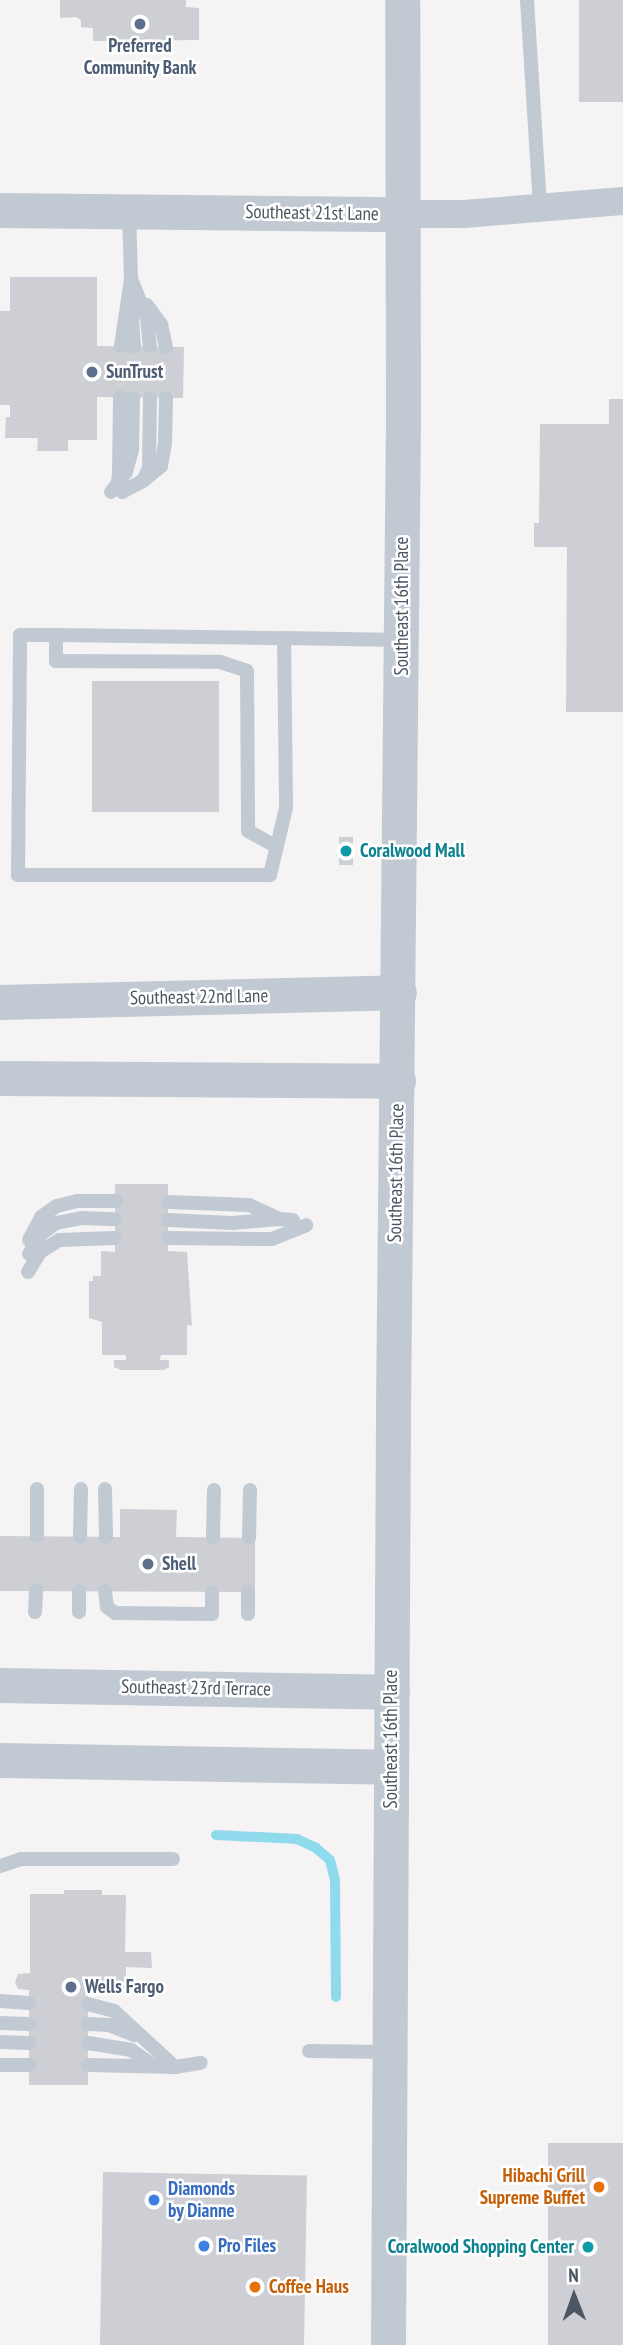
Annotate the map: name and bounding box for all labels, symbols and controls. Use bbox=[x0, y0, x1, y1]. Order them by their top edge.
marker: Preferred Community Bank bbox=[132, 16, 148, 32]
place label: Preferred Community Bank bbox=[83, 35, 197, 79]
street label: Southeast 21st Lane bbox=[245, 200, 379, 226]
place label: SunTrust bbox=[106, 361, 163, 383]
marker: SunTrust bbox=[84, 364, 100, 380]
street label: Southeast 16th Place bbox=[391, 537, 413, 675]
place label: Coralwood Mall bbox=[360, 840, 465, 862]
marker: Coralwood Mall bbox=[338, 843, 354, 859]
street label: Southeast 22nd Lane bbox=[130, 984, 268, 1010]
street label: Southeast 16th Place bbox=[383, 1103, 409, 1243]
place label: Shell bbox=[162, 1553, 196, 1575]
marker: Shell bbox=[140, 1556, 156, 1572]
street label: Southeast 16th Place bbox=[380, 1670, 402, 1808]
street label: Southeast 23rd Terrace bbox=[121, 1675, 271, 1701]
place label: Wells Fargo bbox=[85, 1976, 164, 1998]
marker: Wells Fargo bbox=[63, 1979, 79, 1995]
place label: Hibachi Grill Supreme Buffet bbox=[480, 2165, 585, 2209]
place label: Diamonds by Dianne bbox=[168, 2178, 235, 2222]
marker: Hibachi Grill Supreme Buffet bbox=[591, 2179, 607, 2195]
marker: Diamonds by Dianne bbox=[146, 2192, 162, 2208]
place label: Pro Files bbox=[218, 2235, 276, 2257]
place label: Coralwood Shopping Center bbox=[387, 2236, 574, 2258]
marker: Pro Files bbox=[196, 2238, 212, 2254]
marker: Coralwood Shopping Center bbox=[580, 2239, 596, 2255]
north arrow bbox=[539, 2261, 609, 2331]
text: N bbox=[568, 2263, 579, 2287]
place label: Coffee Haus bbox=[269, 2276, 349, 2298]
marker: Coffee Haus bbox=[247, 2279, 263, 2295]

